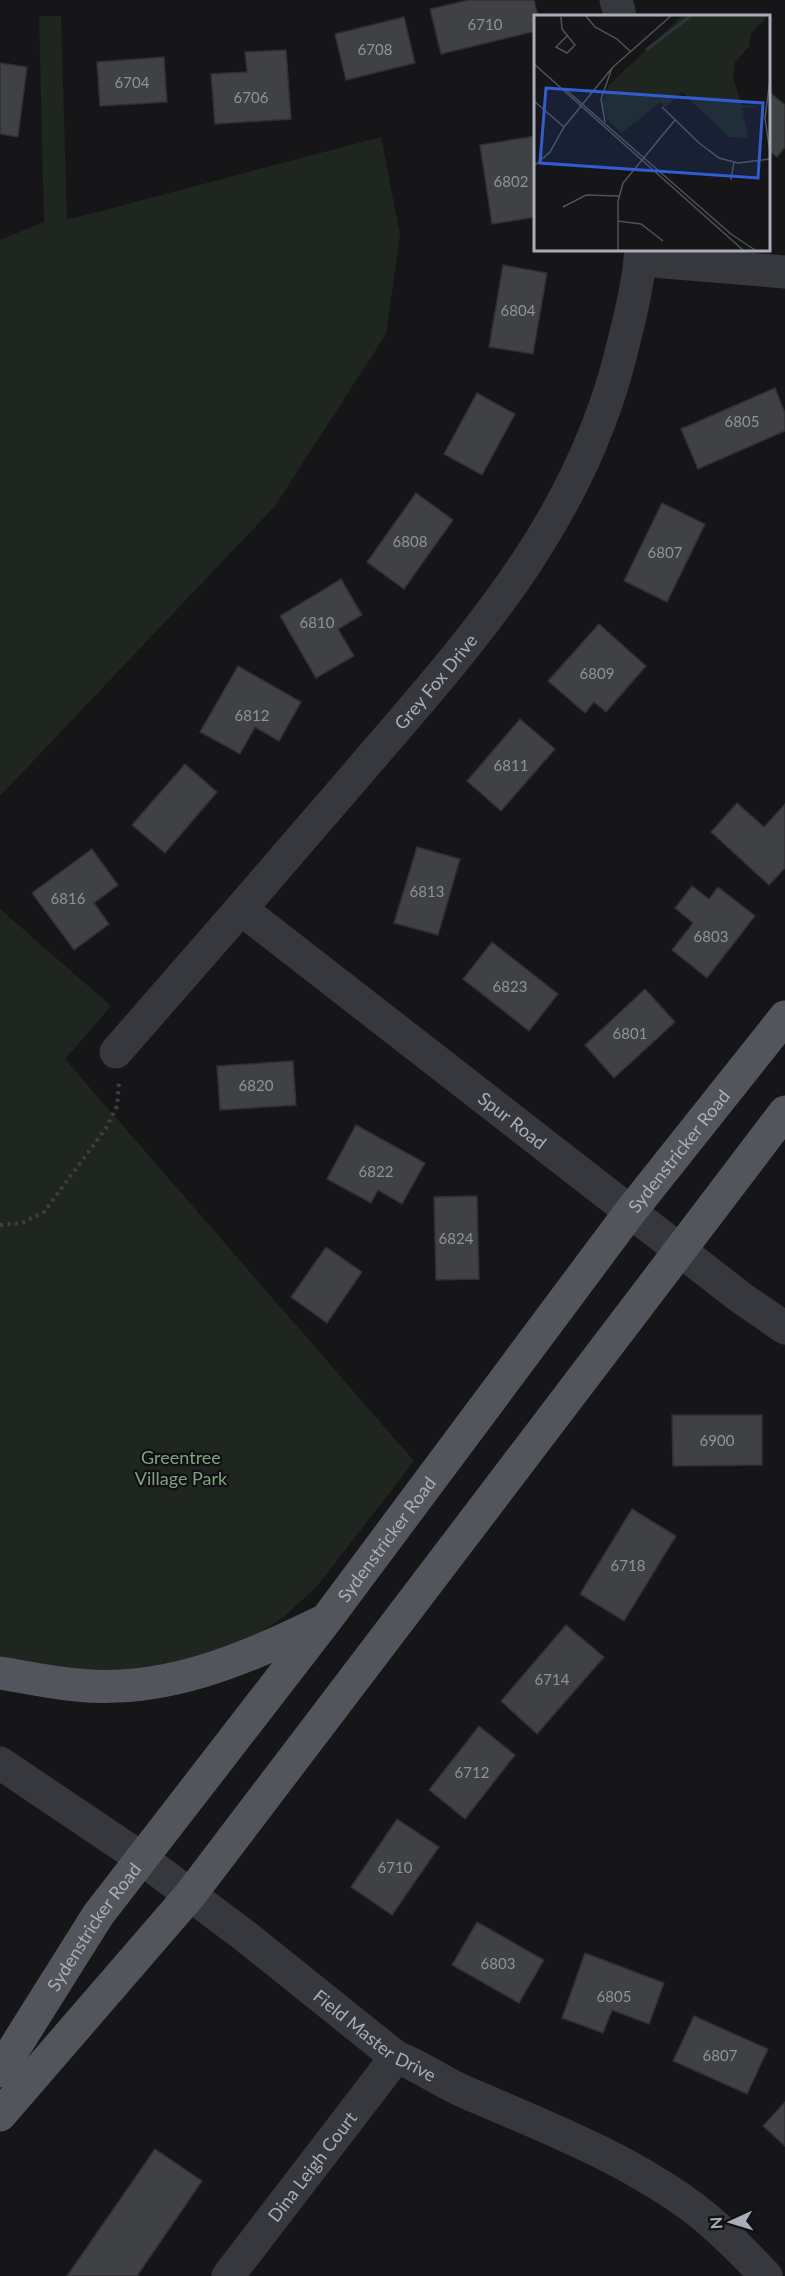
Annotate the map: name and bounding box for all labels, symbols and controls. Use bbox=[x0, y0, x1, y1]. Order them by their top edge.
house number: 6710 bbox=[468, 15, 503, 33]
inset map bbox=[534, 15, 770, 250]
house number: 6708 bbox=[358, 40, 392, 58]
house number: 6704 bbox=[115, 73, 150, 91]
house number: 6706 bbox=[234, 88, 269, 106]
house number: 6802 bbox=[494, 172, 528, 190]
house number: 6804 bbox=[501, 301, 536, 319]
house number: 6805 bbox=[725, 412, 759, 430]
house number: 6808 bbox=[393, 532, 427, 550]
house number: 6807 bbox=[648, 543, 683, 561]
house number: 6810 bbox=[300, 613, 335, 631]
street label: Grey Fox Drive bbox=[389, 629, 481, 734]
house number: 6809 bbox=[580, 664, 614, 682]
house number: 6812 bbox=[235, 706, 269, 724]
house number: 6811 bbox=[494, 756, 528, 774]
house number: 6813 bbox=[410, 882, 444, 900]
house number: 6816 bbox=[51, 889, 86, 907]
house number: 6803 bbox=[694, 927, 728, 945]
house number: 6823 bbox=[493, 977, 527, 995]
house number: 6801 bbox=[613, 1024, 647, 1042]
house number: 6820 bbox=[239, 1076, 274, 1094]
street label: Sydenstricker Road bbox=[623, 1085, 734, 1217]
street label: Spur Road bbox=[474, 1087, 551, 1154]
house number: 6822 bbox=[359, 1162, 393, 1180]
house number: 6824 bbox=[439, 1229, 474, 1247]
house number: 6900 bbox=[700, 1431, 735, 1449]
park label: Greentree Village Park bbox=[135, 1446, 228, 1489]
street label: Sydenstricker Road bbox=[332, 1472, 440, 1606]
house number: 6718 bbox=[611, 1556, 645, 1574]
house number: 6714 bbox=[535, 1670, 570, 1688]
house number: 6712 bbox=[455, 1763, 489, 1781]
street label: Sydenstricker Road bbox=[42, 1858, 145, 1995]
house number: 6710 bbox=[378, 1858, 413, 1876]
house number: 6803 bbox=[481, 1954, 515, 1972]
street label: Field Master Drive bbox=[309, 1984, 440, 2086]
house number: 6805 bbox=[597, 1987, 631, 2005]
house number: 6807 bbox=[703, 2046, 738, 2064]
street label: Dina Leigh Court bbox=[263, 2107, 362, 2226]
north arrow bbox=[701, 2192, 761, 2252]
text: N bbox=[706, 2216, 725, 2230]

